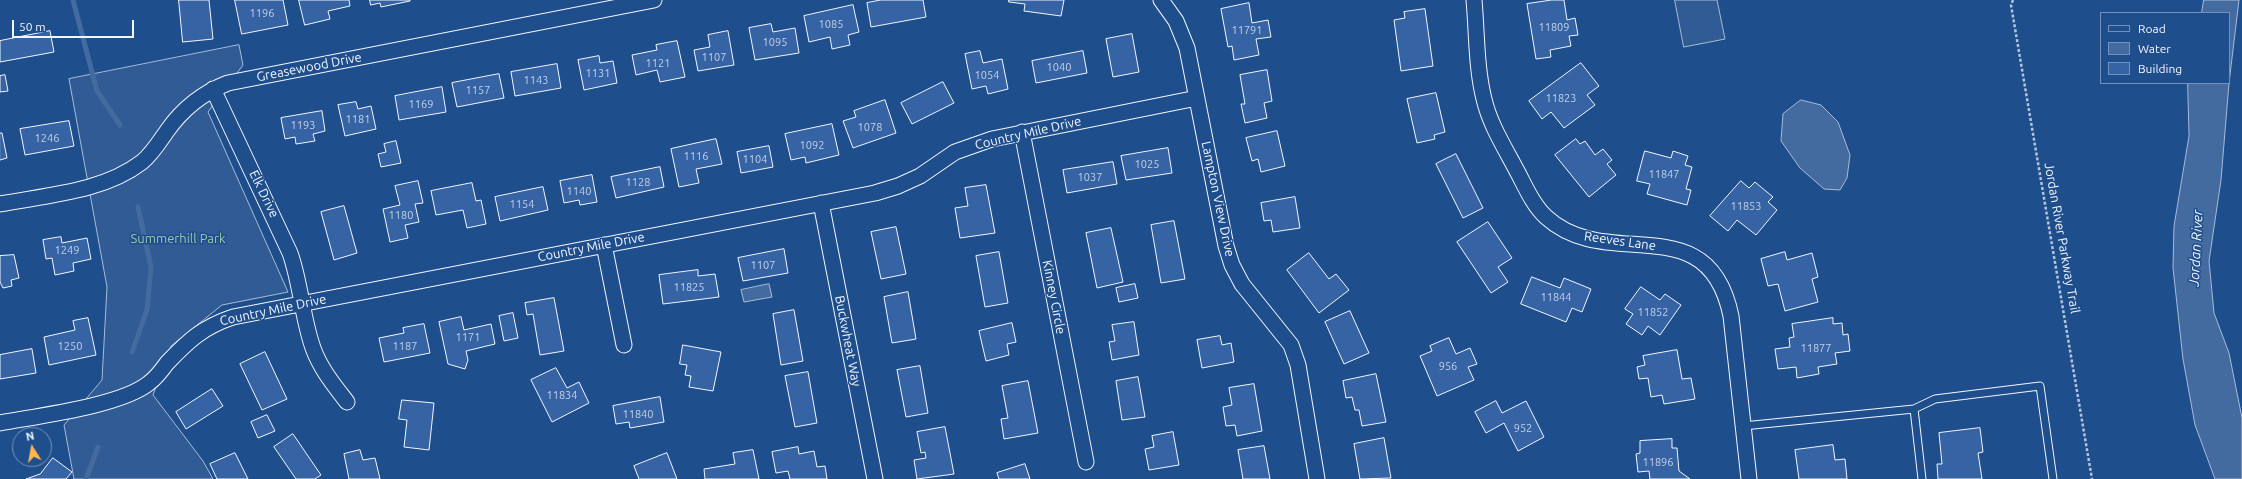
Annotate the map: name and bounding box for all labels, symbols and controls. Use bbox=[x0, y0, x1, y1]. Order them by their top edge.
house number: 1196 bbox=[250, 6, 274, 20]
scale bar bbox=[14, 12, 136, 38]
legend bbox=[2100, 12, 2230, 84]
house number: 1085 bbox=[819, 17, 843, 31]
text: 50 m bbox=[19, 20, 46, 33]
house number: 11809 bbox=[1538, 20, 1570, 34]
text: Road bbox=[2138, 22, 2166, 35]
house number: 11791 bbox=[1231, 23, 1263, 37]
house number: 1095 bbox=[763, 35, 787, 49]
text: Water bbox=[2138, 42, 2171, 55]
street label: Greasewood Drive bbox=[255, 49, 363, 85]
house number: 1107 bbox=[702, 50, 726, 64]
house number: 1121 bbox=[646, 56, 670, 70]
house number: 1040 bbox=[1047, 60, 1071, 74]
text: Building bbox=[2138, 62, 2182, 75]
house number: 1131 bbox=[586, 66, 610, 80]
house number: 1054 bbox=[975, 68, 999, 82]
house number: 1143 bbox=[524, 73, 548, 87]
house number: 1157 bbox=[466, 83, 490, 97]
house number: 11823 bbox=[1545, 91, 1577, 105]
house number: 1169 bbox=[409, 97, 433, 111]
house number: 1181 bbox=[346, 112, 370, 126]
street label: Country Mile Drive bbox=[973, 113, 1083, 153]
house number: 1193 bbox=[291, 118, 315, 132]
house number: 1078 bbox=[858, 120, 882, 134]
house number: 1246 bbox=[35, 131, 59, 145]
house number: 1092 bbox=[800, 138, 824, 152]
street label: Lampton View Drive bbox=[1198, 140, 1238, 258]
house number: 1116 bbox=[684, 149, 708, 163]
house number: 1104 bbox=[743, 152, 767, 166]
house number: 1025 bbox=[1135, 157, 1159, 171]
street label: Jordan River Parkway Trail bbox=[2041, 161, 2083, 315]
house number: 11847 bbox=[1648, 167, 1680, 181]
street label: Elk Drive bbox=[246, 168, 282, 220]
house number: 1037 bbox=[1078, 170, 1102, 184]
house number: 1128 bbox=[626, 175, 650, 189]
house number: 1140 bbox=[567, 184, 591, 198]
house number: 1154 bbox=[510, 197, 534, 211]
house number: 11853 bbox=[1730, 199, 1762, 213]
house number: 1180 bbox=[389, 208, 413, 222]
water label: Jordan River bbox=[2186, 209, 2206, 287]
street label: Reeves Lane bbox=[1583, 228, 1657, 254]
street label: Country Mile Drive bbox=[536, 229, 646, 265]
park label: Summerhill Park bbox=[131, 231, 225, 247]
house number: 1249 bbox=[55, 243, 79, 257]
house number: 1107 bbox=[751, 258, 775, 272]
street label: Kinney Circle bbox=[1039, 259, 1069, 335]
house number: 11825 bbox=[673, 280, 705, 294]
house number: 11844 bbox=[1540, 290, 1572, 304]
street label: Country Mile Drive bbox=[218, 291, 328, 329]
street label: Buckwheat Way bbox=[832, 294, 864, 388]
house number: 11852 bbox=[1637, 305, 1669, 319]
house number: 1171 bbox=[456, 330, 480, 344]
house number: 1250 bbox=[58, 339, 82, 353]
house number: 1187 bbox=[393, 339, 417, 353]
house number: 11877 bbox=[1800, 341, 1832, 355]
house number: 956 bbox=[1439, 359, 1457, 373]
house number: 11834 bbox=[546, 388, 578, 402]
house number: 11840 bbox=[622, 407, 654, 421]
house number: 952 bbox=[1514, 421, 1532, 435]
north arrow bbox=[12, 427, 52, 467]
text: N bbox=[25, 430, 35, 443]
house number: 11896 bbox=[1642, 455, 1674, 469]

